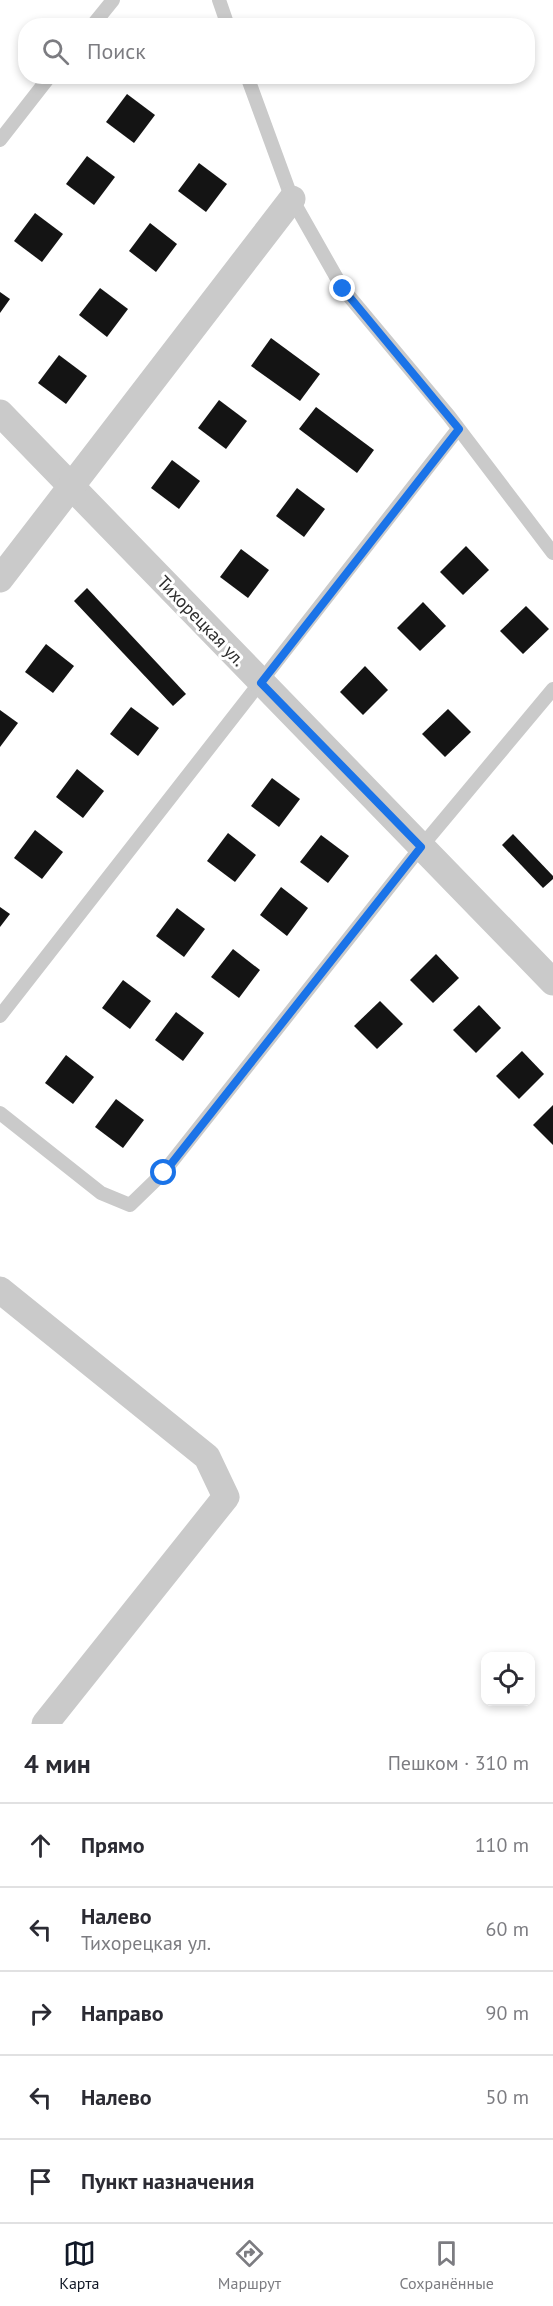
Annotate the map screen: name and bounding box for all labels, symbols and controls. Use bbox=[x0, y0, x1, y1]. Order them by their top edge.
search box bbox=[18, 18, 535, 84]
icon: search bbox=[39, 35, 72, 68]
text: Поиск bbox=[87, 37, 146, 65]
route end bbox=[329, 275, 355, 301]
street label: Тихорецкая ул. bbox=[152, 571, 250, 671]
route start bbox=[150, 1159, 176, 1185]
map controls bbox=[481, 1652, 535, 1706]
button: locate bbox=[481, 1652, 535, 1706]
text: 4 мин bbox=[24, 1747, 91, 1780]
text: Пешком · 310 m bbox=[388, 1750, 529, 1776]
icon: ahead bbox=[24, 1829, 57, 1862]
text: Прямо bbox=[81, 1831, 144, 1859]
text: 110 m bbox=[475, 1832, 529, 1858]
text: Налево bbox=[81, 1902, 152, 1930]
icon: left bbox=[24, 1913, 57, 1946]
text: 60 m bbox=[486, 1916, 529, 1942]
text: Тихорецкая ул. bbox=[81, 1930, 211, 1956]
icon: right bbox=[24, 1997, 57, 2030]
text: Направо bbox=[81, 1999, 164, 2027]
text: 90 m bbox=[486, 2000, 529, 2026]
icon: left bbox=[24, 2081, 57, 2114]
text: Налево bbox=[81, 2083, 152, 2111]
text: 50 m bbox=[486, 2084, 529, 2110]
icon: arrive bbox=[24, 2165, 57, 2198]
text: Пункт назначения bbox=[81, 2167, 254, 2195]
tab: Карта bbox=[59, 2237, 100, 2293]
tab: Маршрут bbox=[218, 2237, 281, 2293]
tab: Сохранённые bbox=[399, 2237, 494, 2293]

